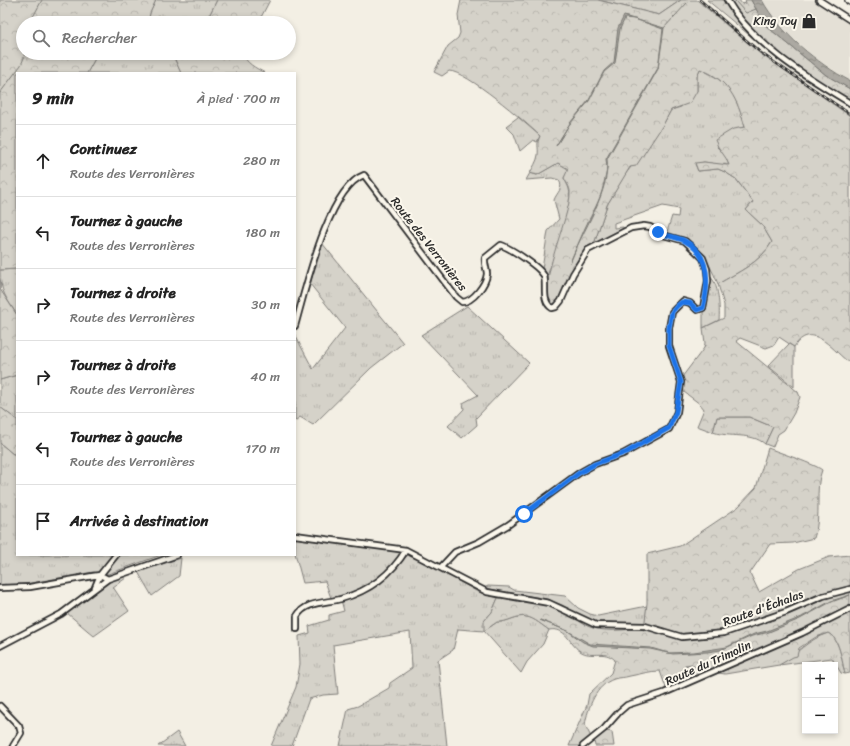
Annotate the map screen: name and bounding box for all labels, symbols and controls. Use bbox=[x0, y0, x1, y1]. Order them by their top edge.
place label: King Toy bbox=[753, 10, 798, 32]
shop icon: King Toy bbox=[800, 12, 818, 30]
search box bbox=[16, 16, 296, 60]
text: Rechercher bbox=[62, 25, 137, 51]
icon: search bbox=[30, 27, 52, 49]
text: 9 min bbox=[32, 83, 74, 113]
text: À pied · 700 m bbox=[197, 87, 280, 110]
text: Continuez bbox=[70, 136, 137, 162]
text: 280 m bbox=[243, 149, 280, 172]
icon: ahead bbox=[32, 150, 54, 172]
text: Route des Verronières bbox=[70, 162, 195, 185]
street label: Route des Verronières bbox=[385, 192, 473, 297]
text: Tournez à gauche bbox=[70, 208, 182, 234]
text: 180 m bbox=[245, 221, 280, 244]
icon: left bbox=[32, 222, 54, 244]
route end bbox=[649, 223, 667, 241]
text: Route des Verronières bbox=[70, 234, 195, 257]
text: Tournez à droite bbox=[70, 280, 176, 306]
text: 30 m bbox=[251, 293, 280, 316]
icon: right bbox=[32, 294, 54, 316]
text: Route des Verronières bbox=[70, 306, 195, 329]
text: Tournez à droite bbox=[70, 352, 176, 378]
text: 40 m bbox=[250, 365, 280, 388]
icon: right bbox=[32, 366, 54, 388]
text: Route des Verronières bbox=[70, 378, 195, 401]
text: Tournez à gauche bbox=[70, 424, 182, 450]
text: 170 m bbox=[245, 437, 280, 460]
icon: left bbox=[32, 438, 54, 460]
text: Route des Verronières bbox=[70, 450, 195, 473]
route start bbox=[515, 505, 533, 523]
text: Arrivée à destination bbox=[70, 508, 208, 534]
icon: arrive bbox=[32, 510, 54, 532]
street label: Route d'Échalas bbox=[720, 583, 806, 633]
street label: Route du Trimolin bbox=[661, 634, 755, 692]
map controls bbox=[802, 662, 838, 734]
button: + bbox=[802, 662, 838, 698]
button: − bbox=[802, 698, 838, 734]

